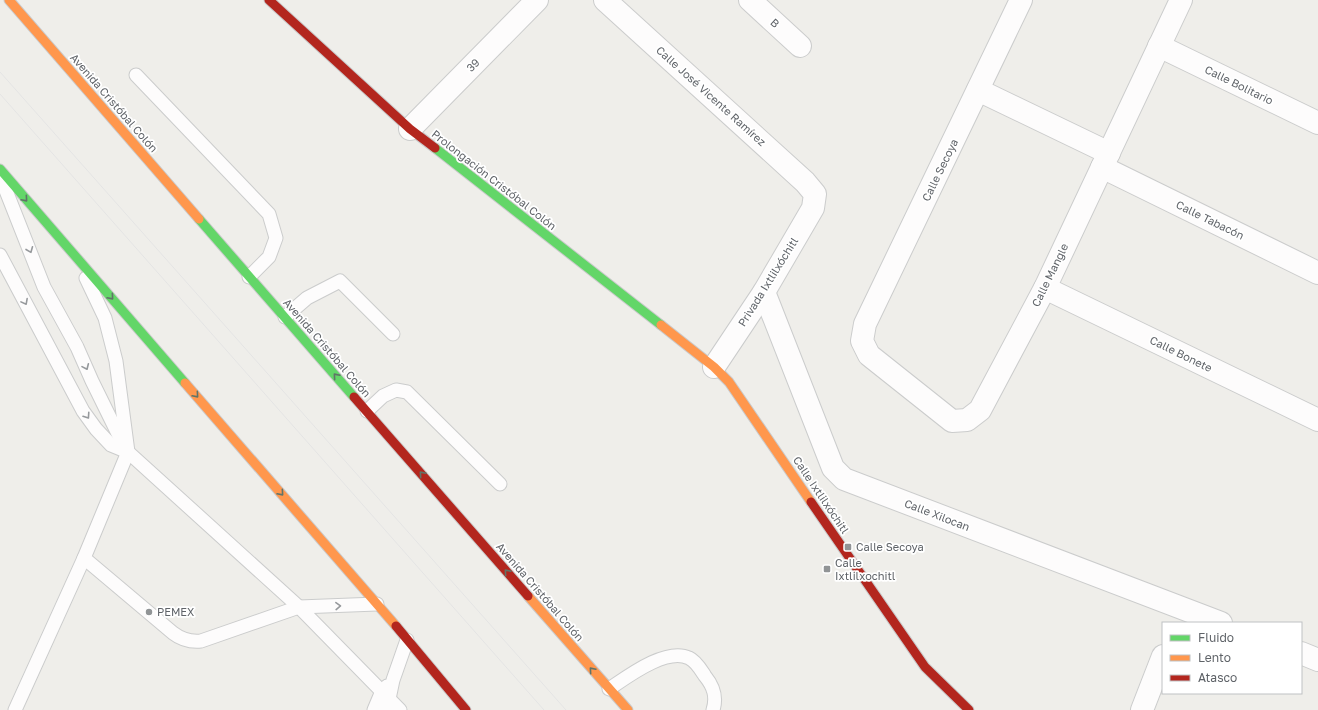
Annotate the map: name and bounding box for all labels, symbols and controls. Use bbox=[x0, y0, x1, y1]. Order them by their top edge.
street label: B bbox=[768, 15, 782, 30]
street label: Calle José Vicente Ramírez bbox=[654, 43, 769, 148]
street label: Avenida Cristóbal Colón bbox=[68, 51, 161, 155]
street label: 39 bbox=[463, 55, 482, 74]
street label: Calle Bolitario bbox=[1203, 62, 1276, 107]
street label: Prolongación Cristóbal Colón bbox=[429, 127, 559, 232]
street label: Calle Secoya bbox=[919, 137, 960, 203]
one-way arrow bbox=[21, 194, 28, 201]
street label: Calle Tabacón bbox=[1174, 197, 1246, 242]
street label: Privada Ixtlilxóchitl bbox=[735, 234, 801, 329]
street label: Calle Mangle bbox=[1029, 241, 1070, 309]
one-way arrow bbox=[25, 247, 33, 254]
one-way arrow bbox=[106, 292, 113, 300]
street label: Avenida Cristóbal Colón bbox=[281, 296, 374, 400]
one-way arrow bbox=[20, 298, 28, 305]
street label: Calle Bonete bbox=[1148, 333, 1214, 374]
one-way arrow bbox=[81, 363, 89, 371]
one-way arrow bbox=[334, 374, 341, 381]
one-way arrow bbox=[191, 390, 198, 398]
one-way arrow bbox=[82, 412, 90, 419]
street label: Calle Ixtlilxóchitl bbox=[791, 454, 852, 536]
one-way arrow bbox=[419, 472, 426, 479]
one-way arrow bbox=[276, 489, 283, 496]
street label: Calle Xilocan bbox=[903, 496, 972, 533]
street label: Avenida Cristóbal Colón bbox=[494, 540, 587, 644]
place label: Calle Secoya bbox=[856, 540, 924, 553]
marker: Calle Secoya bbox=[843, 542, 853, 552]
place label: Calle Ixtlilxochitl bbox=[835, 556, 896, 582]
marker: Calle Ixtlilxochitl bbox=[822, 564, 832, 574]
one-way arrow bbox=[505, 570, 512, 577]
one-way arrow bbox=[335, 602, 341, 610]
place label: PEMEX bbox=[157, 605, 194, 618]
marker: PEMEX bbox=[144, 607, 154, 617]
legend bbox=[1162, 622, 1302, 694]
text: Fluido bbox=[1198, 630, 1234, 645]
text: Lento bbox=[1198, 650, 1231, 665]
one-way arrow bbox=[590, 668, 597, 675]
text: Atasco bbox=[1198, 670, 1237, 685]

